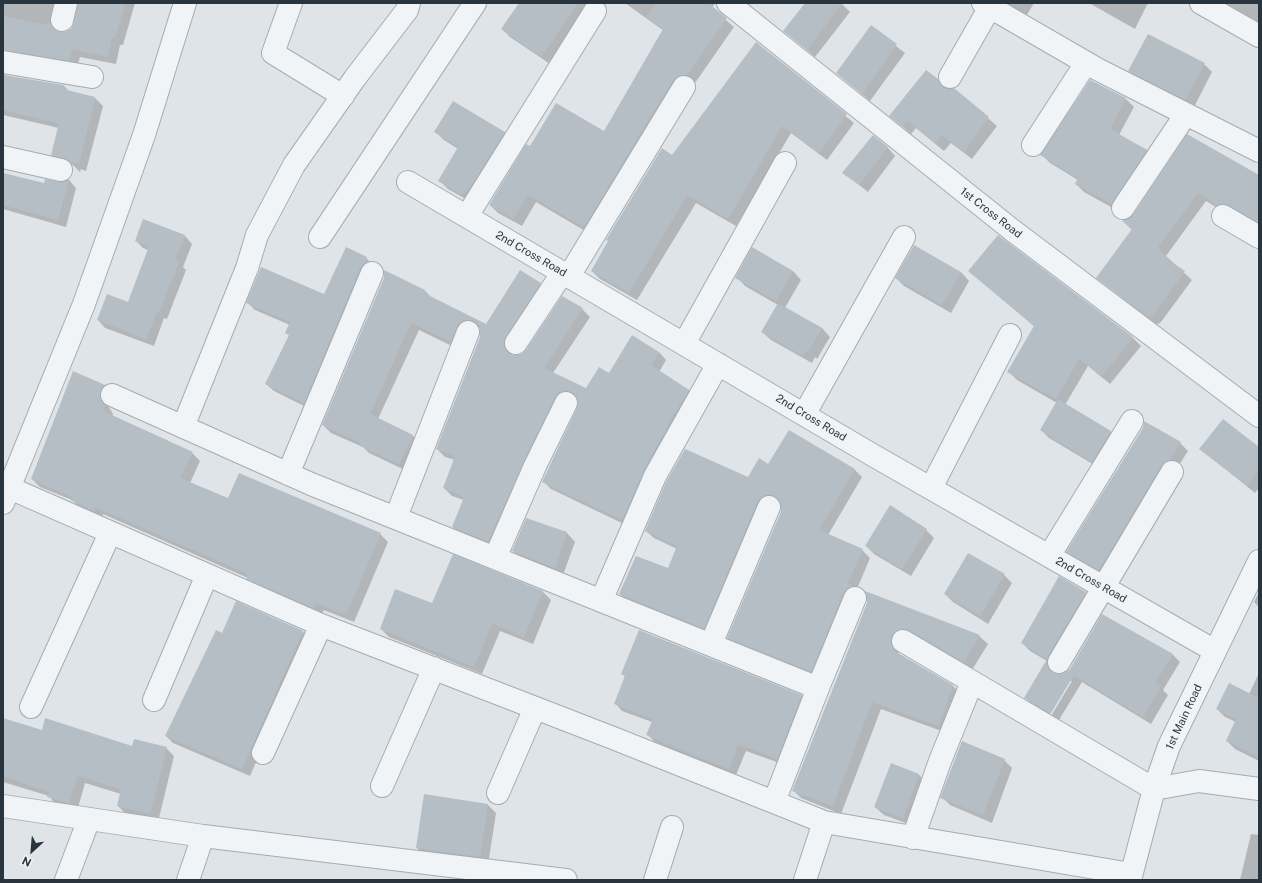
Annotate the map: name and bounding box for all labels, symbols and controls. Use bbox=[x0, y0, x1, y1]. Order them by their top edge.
street label: 1st Cross Road bbox=[958, 185, 1024, 241]
street label: 2nd Cross Road bbox=[493, 228, 569, 280]
street label: 2nd Cross Road bbox=[773, 392, 849, 444]
street label: 2nd Cross Road bbox=[1053, 554, 1129, 606]
street label: 1st Main Road bbox=[1163, 682, 1205, 752]
north arrow bbox=[12, 831, 52, 871]
text: N bbox=[20, 855, 33, 869]

